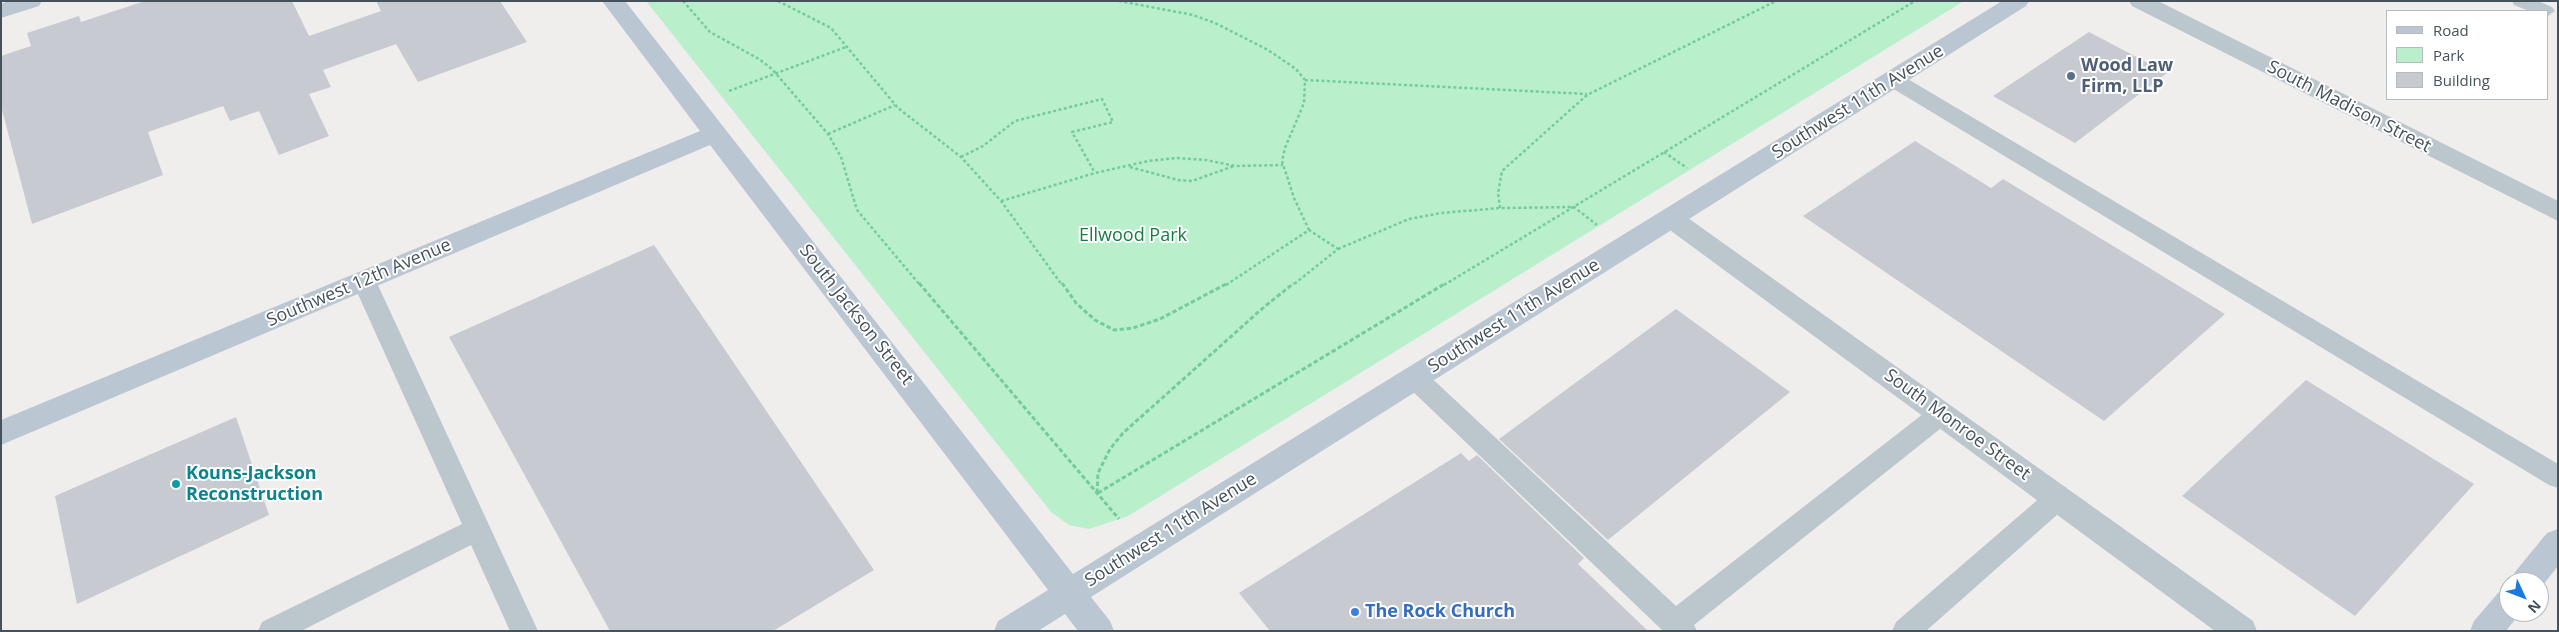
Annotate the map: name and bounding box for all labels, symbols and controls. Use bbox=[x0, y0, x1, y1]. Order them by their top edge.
legend bbox=[2386, 10, 2549, 100]
text: Road bbox=[2433, 20, 2469, 40]
street label: Southwest 11th Avenue bbox=[1768, 40, 1948, 164]
text: Park bbox=[2433, 45, 2464, 65]
place label: Wood Law Firm, LLP bbox=[2081, 55, 2173, 98]
street label: South Madison Street bbox=[2263, 56, 2435, 158]
marker: Wood Law Firm, LLP bbox=[2065, 70, 2077, 82]
text: Building bbox=[2433, 70, 2490, 90]
park label: Ellwood Park bbox=[1079, 225, 1187, 247]
street label: Southwest 12th Avenue bbox=[264, 234, 454, 332]
street label: South Jackson Street bbox=[794, 241, 918, 389]
street label: Southwest 11th Avenue bbox=[1424, 254, 1604, 378]
street label: South Monroe Street bbox=[1880, 365, 2034, 485]
place label: Kouns-Jackson Reconstruction bbox=[186, 463, 323, 506]
street label: Southwest 11th Avenue bbox=[1081, 468, 1261, 592]
marker: Kouns-Jackson Reconstruction bbox=[170, 478, 182, 490]
north arrow bbox=[2499, 572, 2549, 622]
text: N bbox=[2524, 596, 2545, 618]
place label: The Rock Church bbox=[1365, 601, 1515, 623]
marker: The Rock Church bbox=[1349, 606, 1361, 618]

